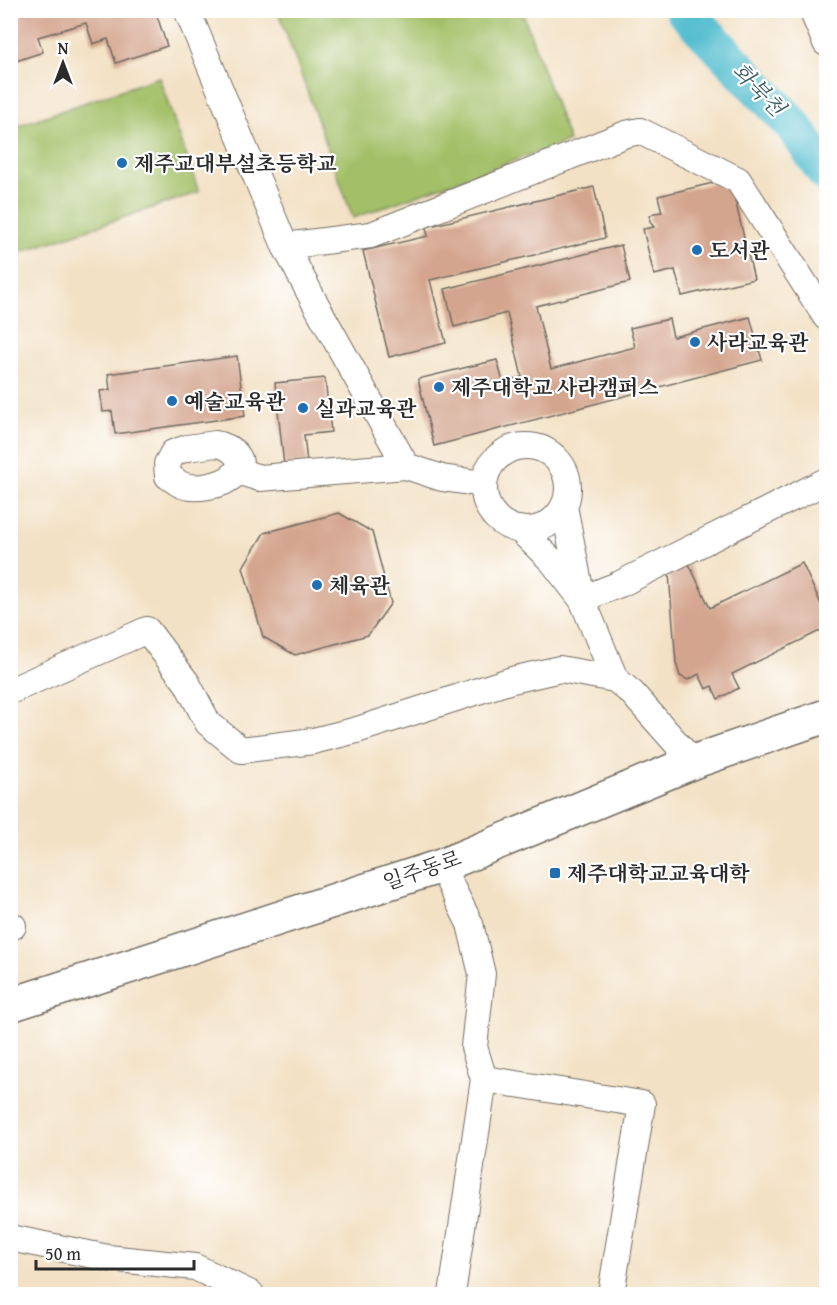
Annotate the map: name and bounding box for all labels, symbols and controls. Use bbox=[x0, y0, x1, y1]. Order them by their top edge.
north arrow bbox=[33, 33, 93, 93]
text: N bbox=[58, 36, 69, 60]
water label: 화북천 bbox=[725, 55, 794, 124]
place label: 제주교대부설초등학교 bbox=[134, 148, 337, 179]
marker: 제주교대부설초등학교 bbox=[115, 156, 129, 170]
place label: 도서관 bbox=[709, 235, 771, 266]
marker: 도서관 bbox=[690, 243, 704, 257]
place label: 사라교육관 bbox=[707, 327, 809, 358]
marker: 사라교육관 bbox=[688, 335, 702, 349]
place label: 제주대학교 사라캠퍼스 bbox=[451, 372, 658, 403]
marker: 제주대학교 사라캠퍼스 bbox=[432, 380, 446, 394]
place label: 예술교육관 bbox=[184, 386, 286, 417]
place label: 실과교육관 bbox=[315, 393, 417, 424]
marker: 예술교육관 bbox=[165, 394, 179, 408]
marker: 실과교육관 bbox=[296, 401, 310, 415]
place label: 체육관 bbox=[329, 570, 391, 601]
marker: 체육관 bbox=[310, 578, 324, 592]
street label: 일주동로 bbox=[379, 842, 465, 898]
place label: 제주대학교교육대학 bbox=[567, 858, 750, 889]
marker: 제주대학교교육대학 bbox=[548, 866, 562, 880]
scale bar bbox=[36, 1233, 194, 1271]
text: 50 m bbox=[45, 1240, 81, 1267]

